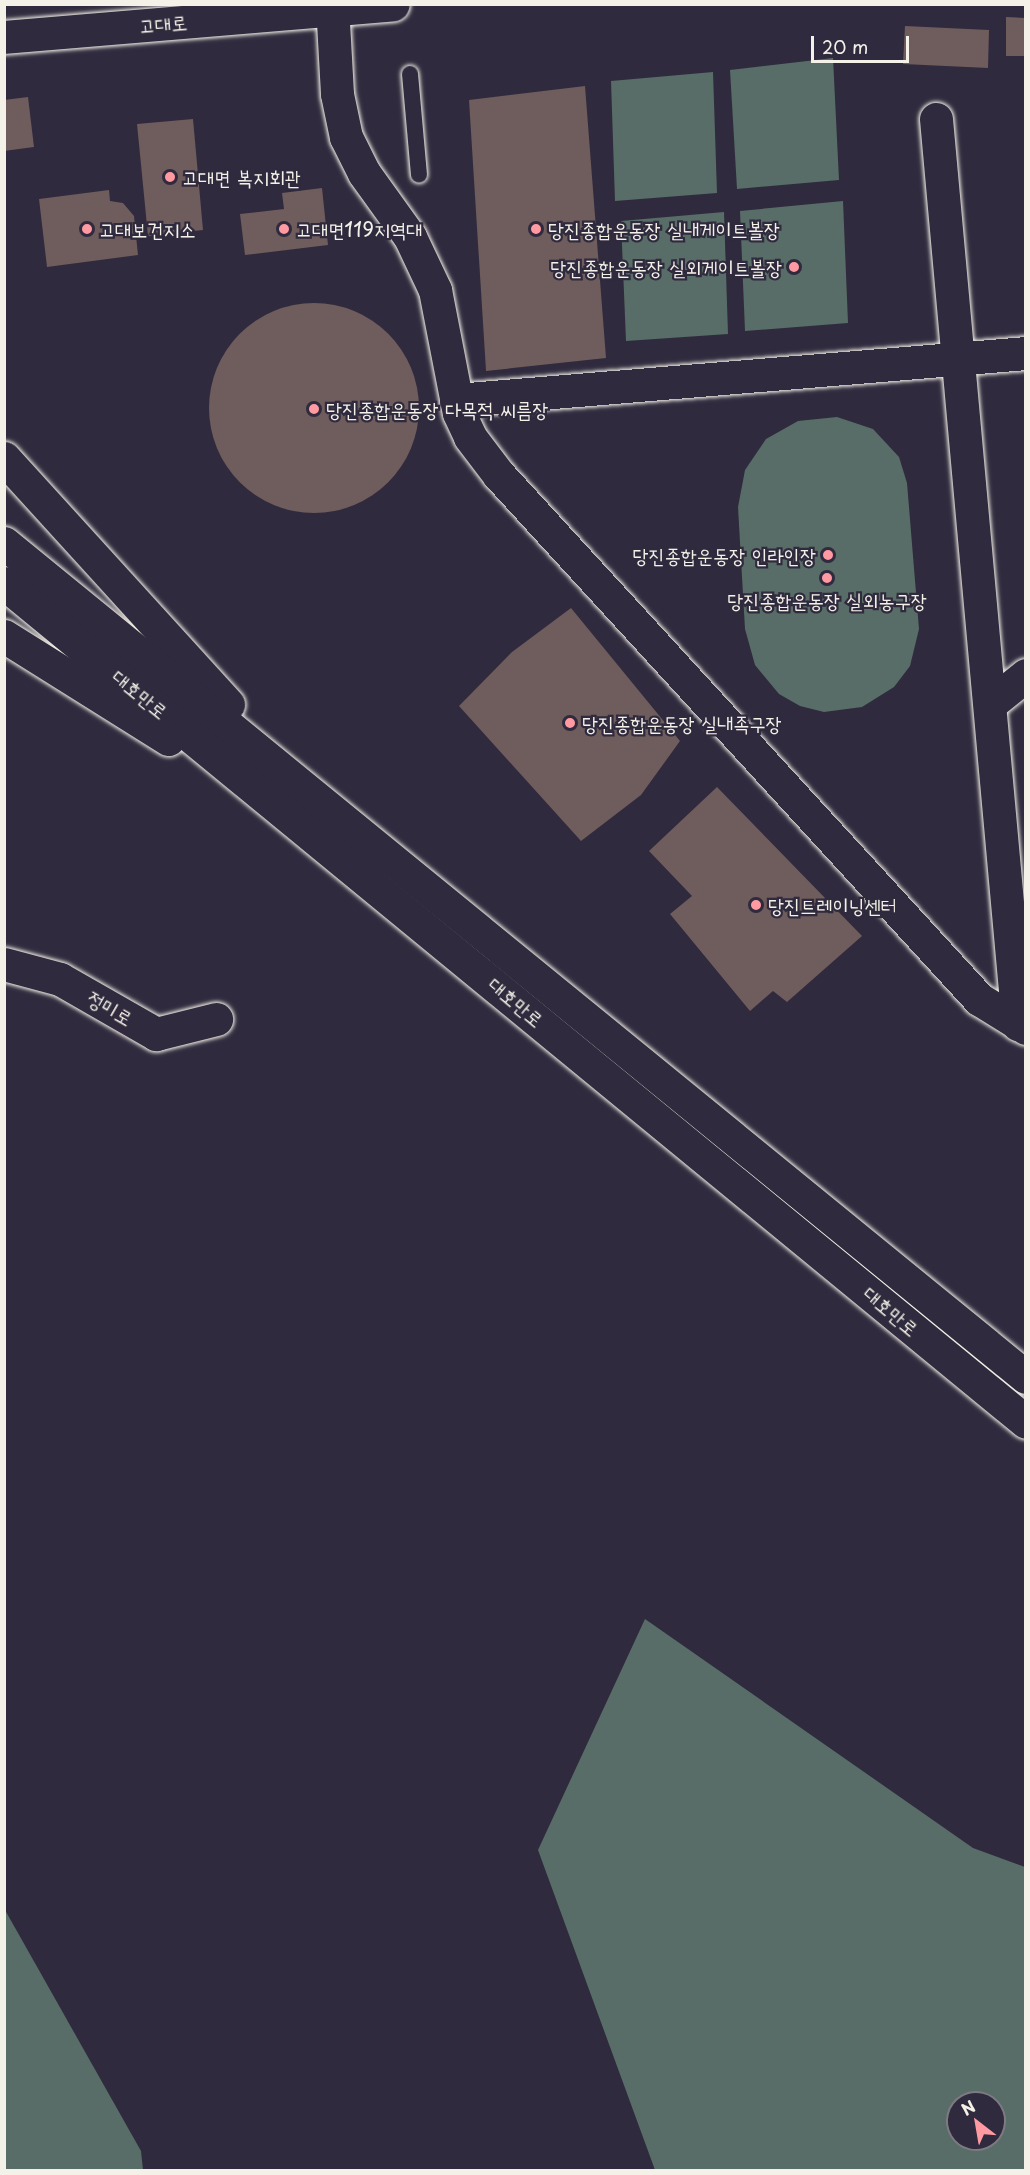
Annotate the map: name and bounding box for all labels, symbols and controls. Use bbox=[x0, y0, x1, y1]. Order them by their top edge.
street label: 고대로 bbox=[138, 10, 188, 38]
scale bar bbox=[814, 24, 912, 62]
text: 20 m bbox=[822, 33, 868, 60]
place label: 고대면 복지회관 bbox=[182, 165, 301, 189]
marker: 고대면 복지회관 bbox=[163, 170, 177, 184]
place label: 고대보건지소 bbox=[99, 217, 196, 241]
place label: 고대면119지역대 bbox=[296, 217, 422, 241]
place label: 당진종합운동장 실내게이트볼장 bbox=[548, 217, 780, 241]
marker: 고대보건지소 bbox=[80, 222, 94, 236]
marker: 고대면119지역대 bbox=[277, 222, 291, 236]
marker: 당진종합운동장 실내게이트볼장 bbox=[529, 222, 543, 236]
place label: 당진종합운동장 실외게이트볼장 bbox=[550, 255, 782, 279]
marker: 당진종합운동장 실외게이트볼장 bbox=[787, 260, 801, 274]
place label: 당진종합운동장 다목적 씨름장 bbox=[326, 397, 548, 421]
marker: 당진종합운동장 다목적 씨름장 bbox=[307, 402, 321, 416]
place label: 당진종합운동장 인라인장 bbox=[632, 543, 816, 567]
marker: 당진종합운동장 인라인장 bbox=[821, 548, 835, 562]
marker: 당진종합운동장 실외농구장 bbox=[820, 571, 834, 585]
place label: 당진종합운동장 실외농구장 bbox=[727, 588, 927, 612]
street label: 대호만로 bbox=[107, 664, 173, 724]
place label: 당진종합운동장 실내족구장 bbox=[582, 711, 782, 735]
marker: 당진종합운동장 실내족구장 bbox=[563, 716, 577, 730]
place label: 당진트레이닝센터 bbox=[768, 893, 897, 917]
marker: 당진트레이닝센터 bbox=[749, 898, 763, 912]
street label: 대호만로 bbox=[484, 972, 548, 1032]
street label: 정미로 bbox=[83, 986, 137, 1030]
street label: 대호만로 bbox=[859, 1281, 923, 1341]
north arrow bbox=[946, 2091, 1006, 2151]
text: N bbox=[956, 2094, 979, 2121]

